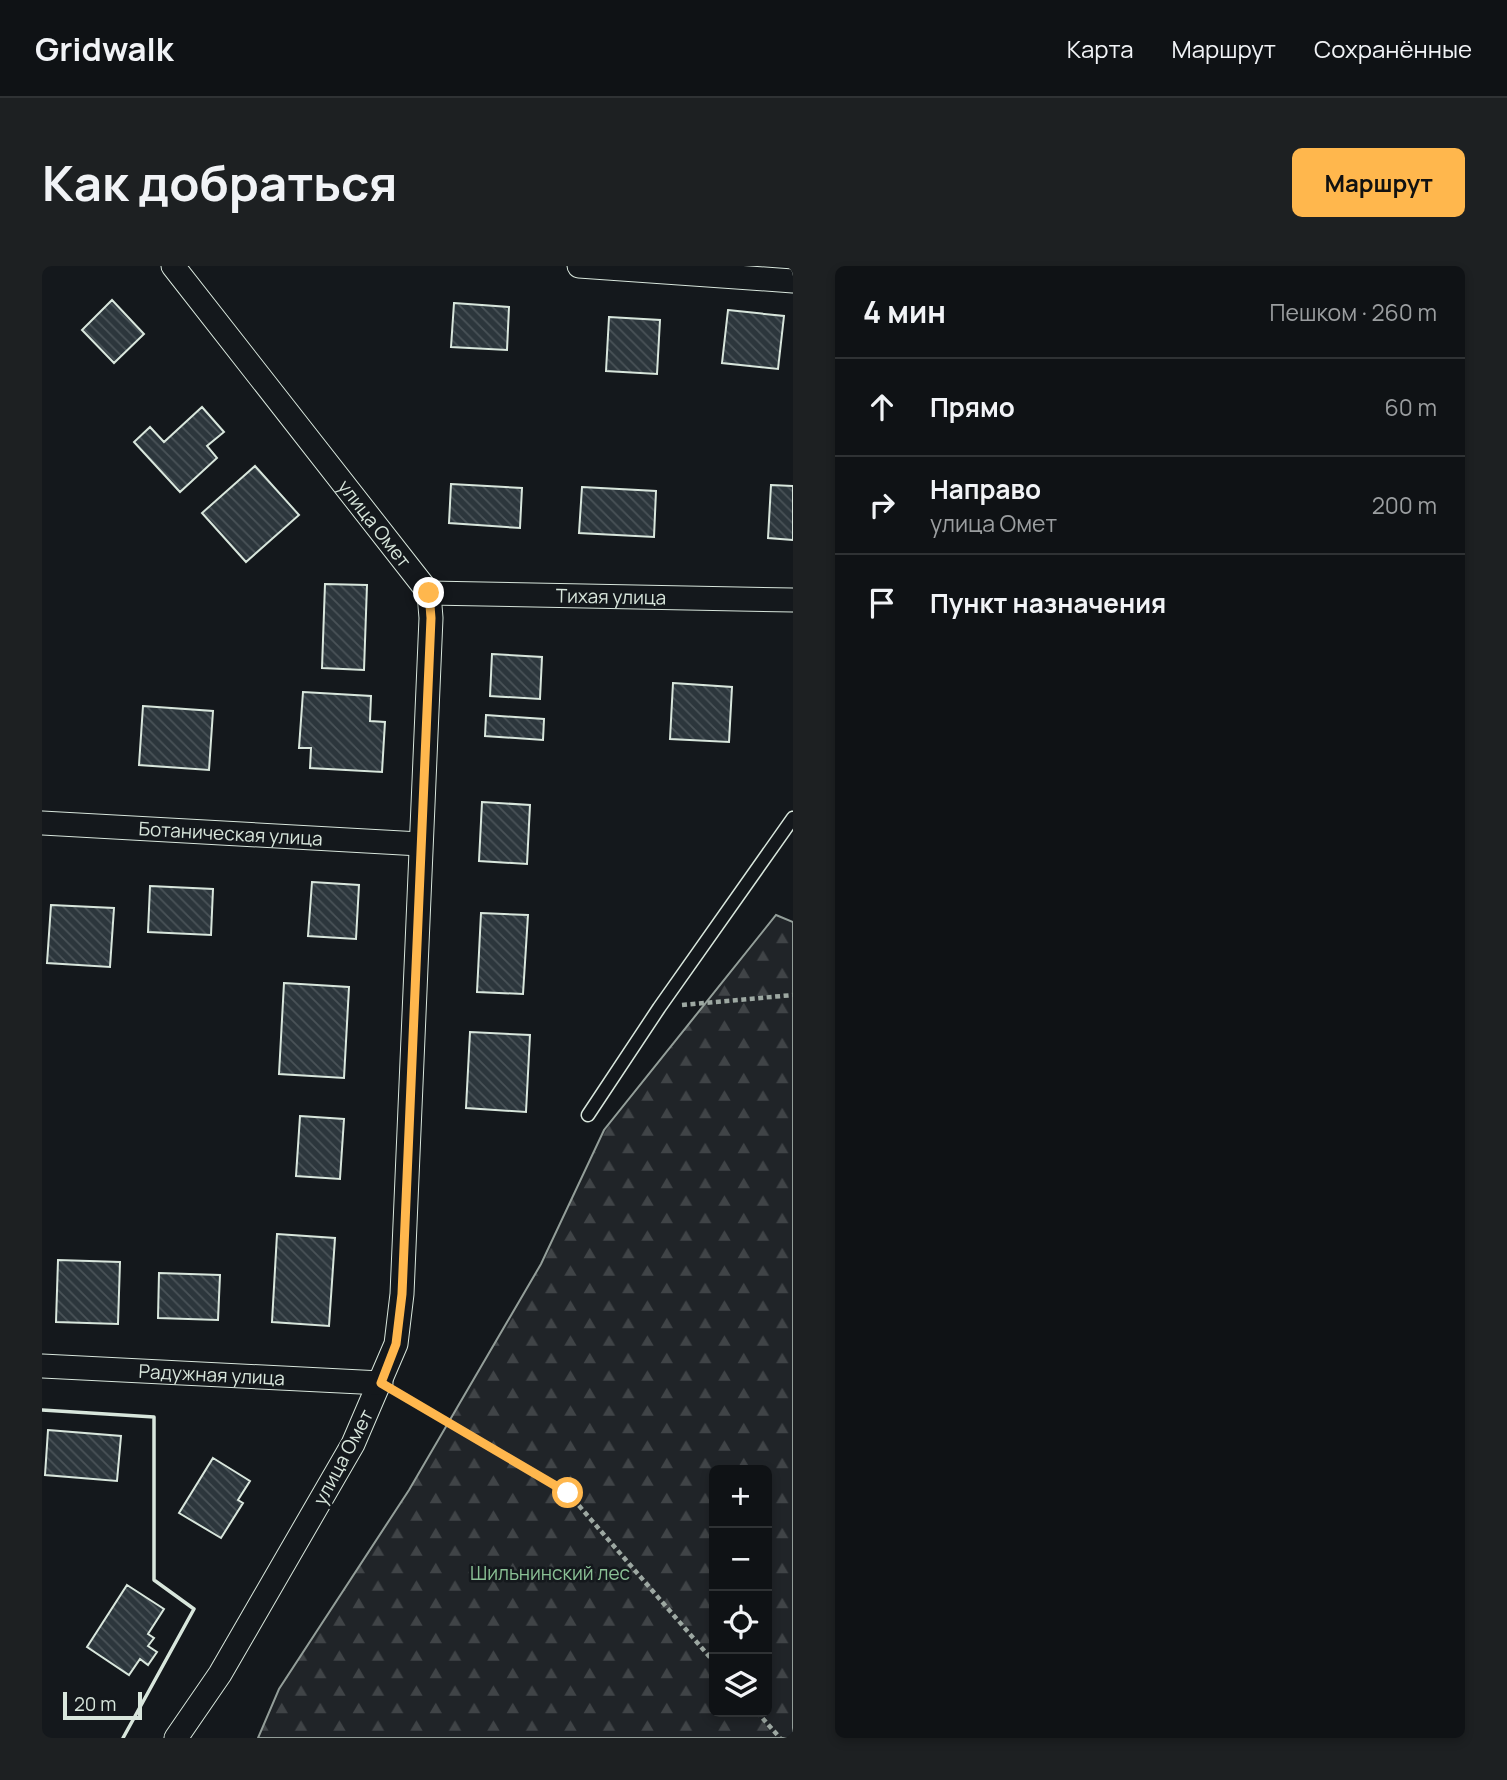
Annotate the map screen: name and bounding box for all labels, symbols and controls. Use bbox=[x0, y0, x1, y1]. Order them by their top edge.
text: Gridwalk bbox=[35, 26, 173, 71]
text: Карта bbox=[1067, 32, 1134, 65]
text: Маршрут bbox=[1172, 32, 1276, 65]
text: Сохранённые bbox=[1314, 32, 1472, 65]
button: Маршрут bbox=[1292, 148, 1465, 217]
text: Как добраться bbox=[42, 149, 397, 216]
text: 4 мин bbox=[863, 291, 946, 332]
text: Пешком · 260 m bbox=[1270, 296, 1437, 328]
icon: ahead bbox=[863, 388, 901, 426]
text: Прямо bbox=[930, 389, 1015, 425]
text: 60 m bbox=[1385, 391, 1437, 423]
text: Направо bbox=[930, 471, 1041, 507]
street label: улица Омет bbox=[332, 474, 417, 573]
icon: right bbox=[863, 486, 901, 524]
text: 200 m bbox=[1372, 489, 1437, 521]
text: улица Омет bbox=[930, 507, 1057, 539]
route end bbox=[413, 577, 444, 608]
street label: Тихая улица bbox=[556, 582, 666, 611]
icon: arrive bbox=[863, 584, 901, 622]
text: Пункт назначения bbox=[930, 585, 1166, 621]
street label: Ботаническая улица bbox=[138, 815, 323, 852]
street label: Радужная улица bbox=[138, 1358, 286, 1391]
street label: улица Омет bbox=[307, 1404, 379, 1509]
map controls bbox=[709, 1465, 772, 1717]
button: + bbox=[709, 1465, 772, 1528]
route start bbox=[552, 1477, 583, 1508]
button: − bbox=[709, 1528, 772, 1591]
park label: Шильнинский лес bbox=[470, 1560, 630, 1586]
button: locate bbox=[709, 1591, 772, 1654]
button: layers bbox=[709, 1654, 772, 1717]
scale bar bbox=[63, 1689, 142, 1721]
text: 20 m bbox=[74, 1691, 116, 1717]

